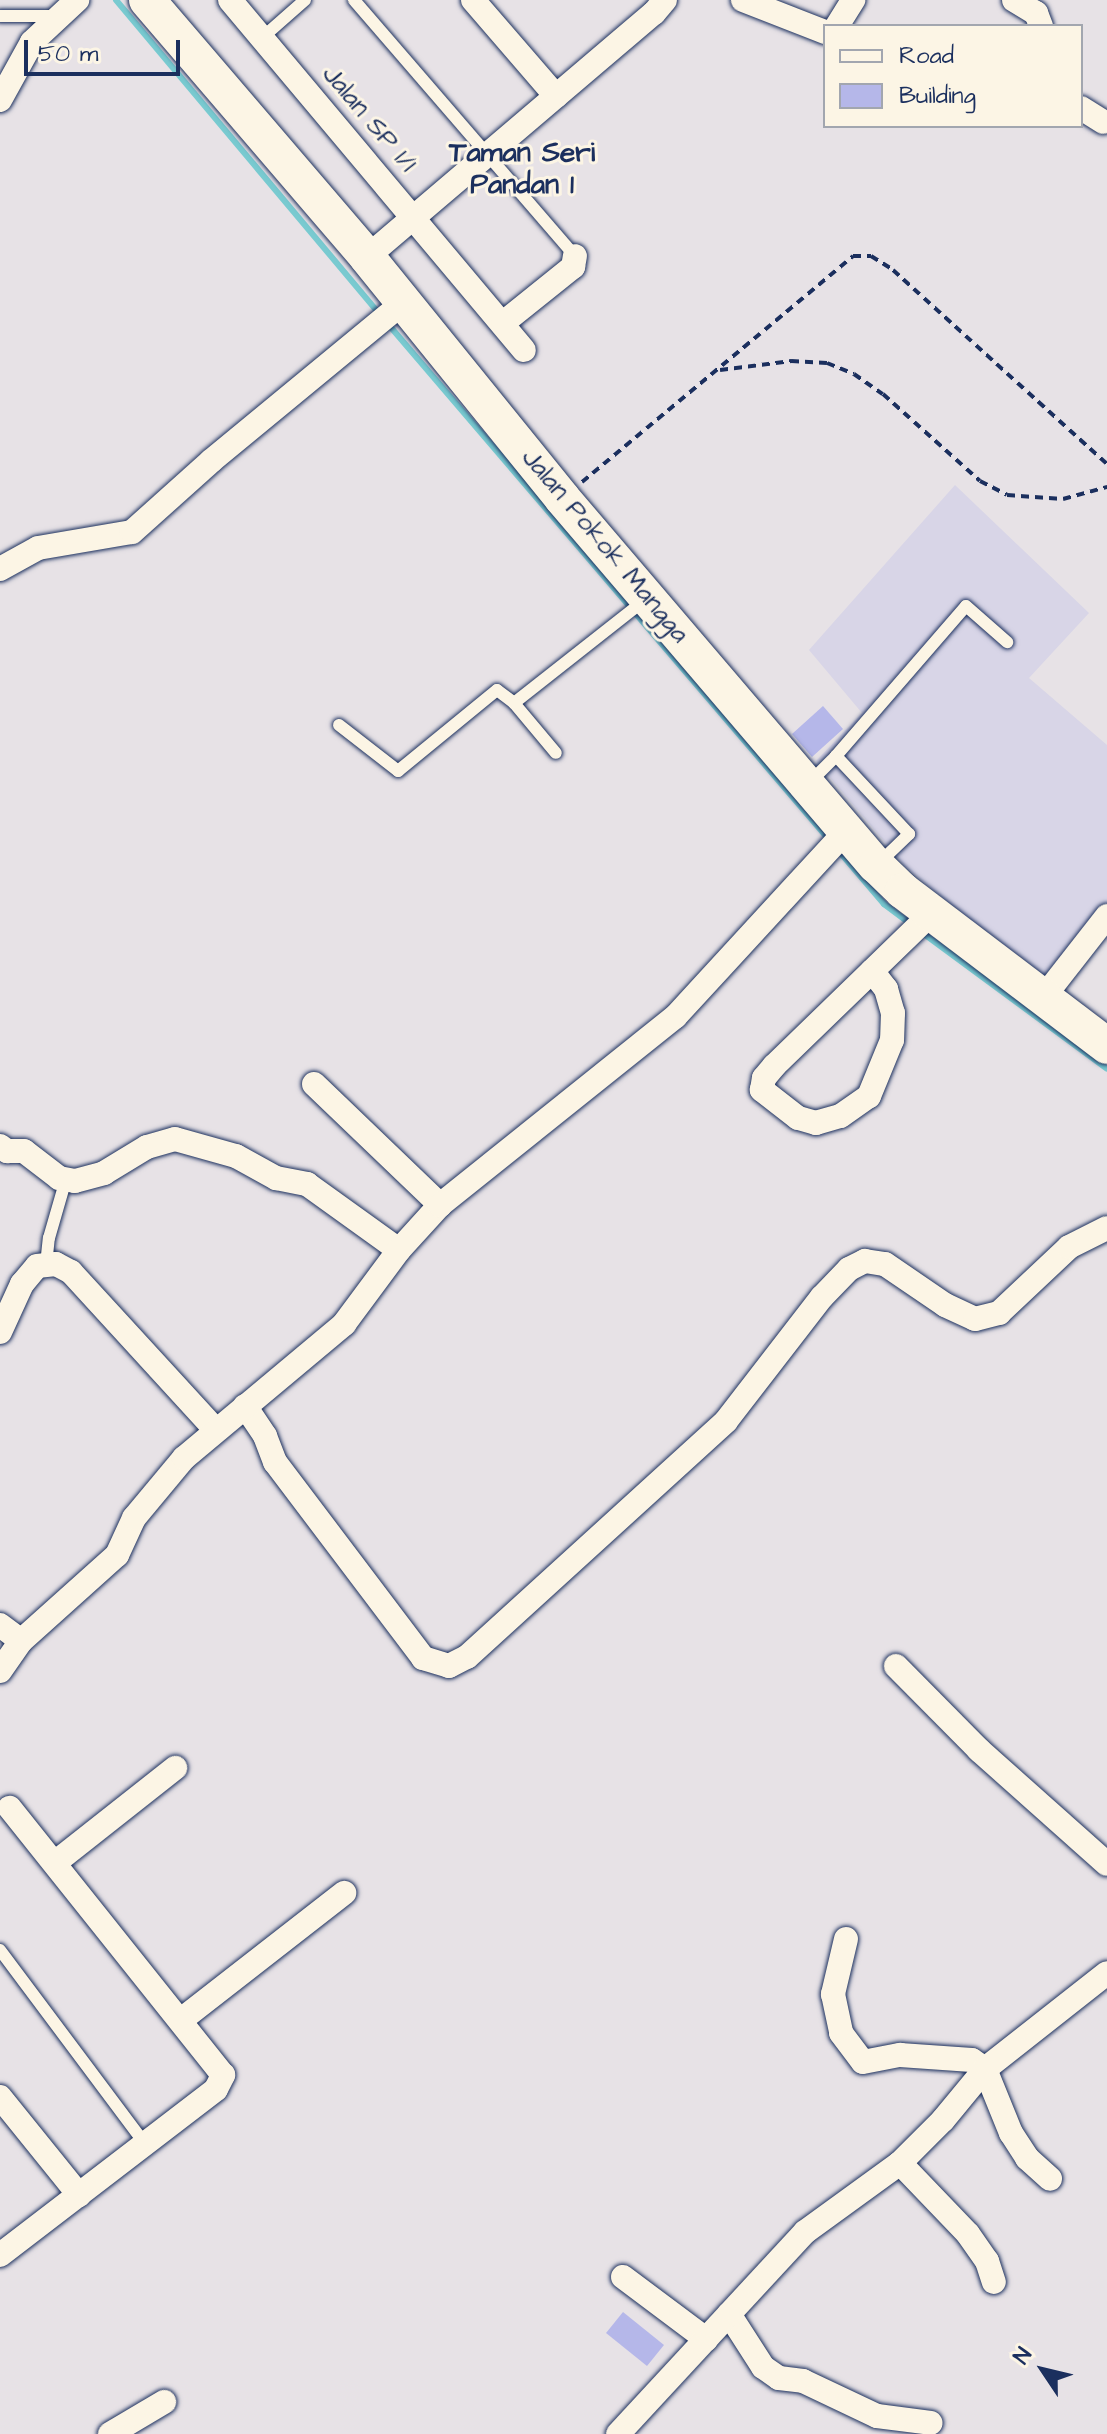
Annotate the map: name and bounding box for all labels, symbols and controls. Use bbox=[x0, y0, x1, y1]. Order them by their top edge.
scale bar bbox=[28, 24, 184, 74]
legend bbox=[823, 24, 1083, 128]
text: 50 m bbox=[38, 37, 98, 71]
text: Road bbox=[899, 39, 954, 73]
street label: Jalan SP 1/1 bbox=[315, 59, 423, 179]
text: Building bbox=[899, 79, 976, 113]
district label: Taman Seri Pandan 1 bbox=[449, 136, 595, 202]
street label: Jalan Pokok Mangga bbox=[515, 443, 695, 649]
north arrow bbox=[1003, 2330, 1083, 2410]
text: N bbox=[1006, 2341, 1040, 2370]

